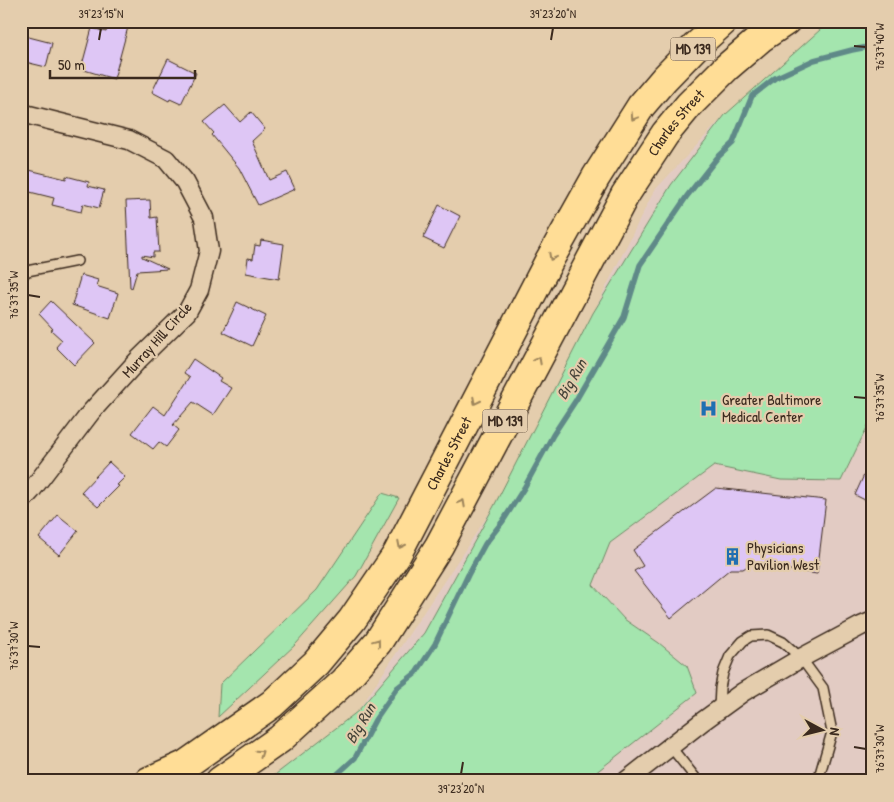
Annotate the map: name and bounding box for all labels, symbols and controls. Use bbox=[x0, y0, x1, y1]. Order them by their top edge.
text: 39°23'15"N bbox=[79, 5, 123, 22]
text: 39°23'20"N bbox=[530, 5, 576, 22]
text: 76°37'40"W bbox=[871, 23, 888, 71]
road number: MD 139 bbox=[670, 38, 716, 61]
scale bar bbox=[50, 48, 195, 80]
text: 50 m bbox=[58, 54, 85, 75]
street label: Charles Street bbox=[642, 84, 710, 160]
one-way arrow bbox=[631, 112, 640, 121]
one-way arrow bbox=[548, 252, 558, 261]
text: 76°37'35"W bbox=[5, 270, 22, 319]
street label: Murray Hill Circle bbox=[117, 297, 196, 382]
water label: Big Run bbox=[551, 353, 592, 403]
one-way arrow bbox=[532, 356, 542, 365]
text: 76°37'35"W bbox=[871, 373, 888, 422]
place label: Greater Baltimore Medical Center bbox=[722, 389, 821, 427]
one-way arrow bbox=[472, 396, 482, 405]
hospital icon: Greater Baltimore Medical Center bbox=[698, 399, 718, 419]
road number: MD 139 bbox=[482, 410, 528, 432]
street label: Charles Street bbox=[421, 412, 477, 494]
one-way arrow bbox=[456, 499, 466, 508]
place label: Physicians Pavilion West bbox=[747, 537, 820, 575]
one-way arrow bbox=[397, 540, 407, 549]
building icon: Physicians Pavilion West bbox=[723, 547, 743, 567]
text: 76°37'30"W bbox=[5, 621, 22, 670]
one-way arrow bbox=[372, 639, 380, 648]
water label: Big Run bbox=[339, 697, 382, 747]
north arrow bbox=[796, 704, 846, 754]
text: 76°37'30"W bbox=[871, 724, 888, 773]
text: N bbox=[825, 727, 845, 737]
one-way arrow bbox=[254, 750, 264, 759]
text: 39°23'20"N bbox=[438, 780, 484, 797]

